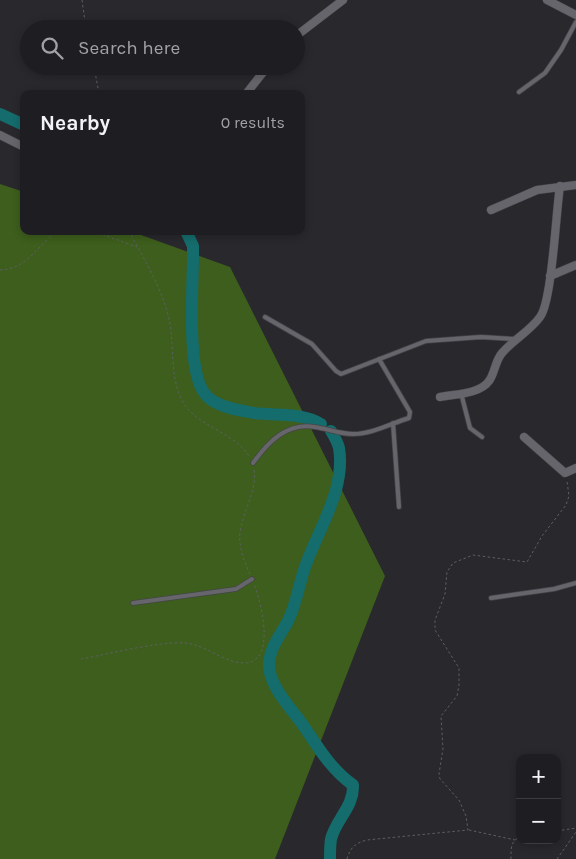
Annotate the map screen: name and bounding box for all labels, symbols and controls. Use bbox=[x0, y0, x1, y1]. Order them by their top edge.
search box bbox=[20, 20, 305, 75]
icon: search bbox=[38, 34, 66, 62]
text: Search here bbox=[78, 37, 180, 59]
text: Nearby bbox=[40, 111, 110, 135]
text: 0 results bbox=[221, 113, 285, 132]
map controls bbox=[516, 754, 561, 844]
button: + bbox=[516, 754, 561, 799]
button: − bbox=[516, 799, 561, 844]

